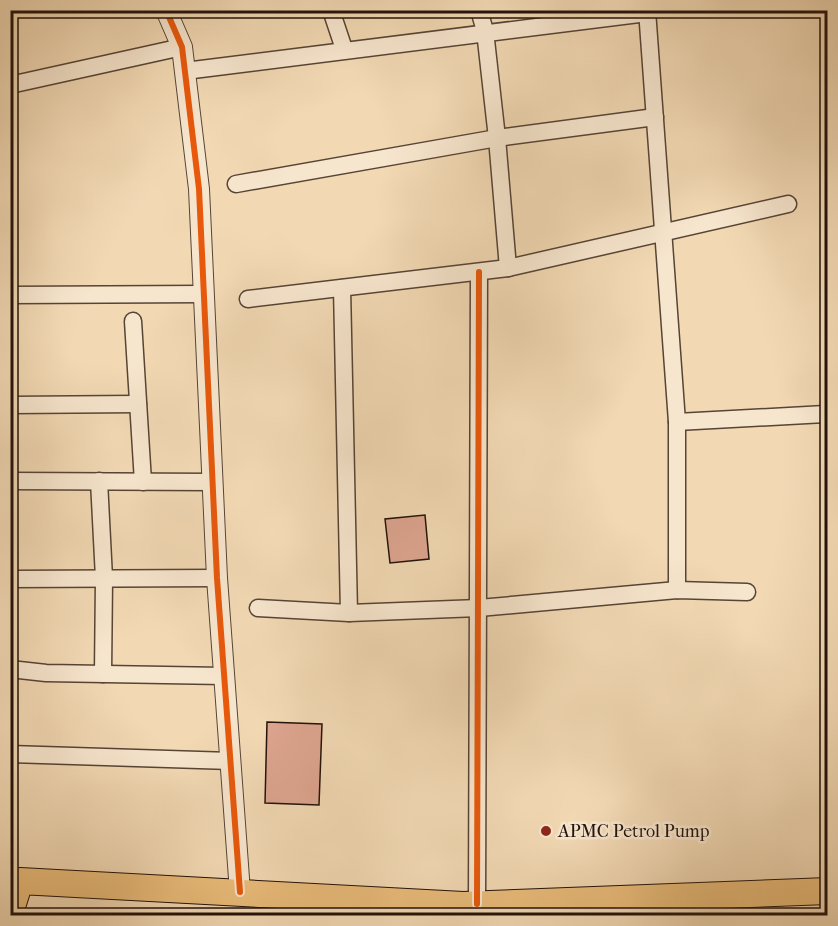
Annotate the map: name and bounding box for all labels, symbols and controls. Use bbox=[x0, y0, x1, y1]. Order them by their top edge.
place label: APMC Petrol Pump bbox=[557, 821, 710, 842]
marker: APMC Petrol Pump bbox=[539, 824, 553, 838]

